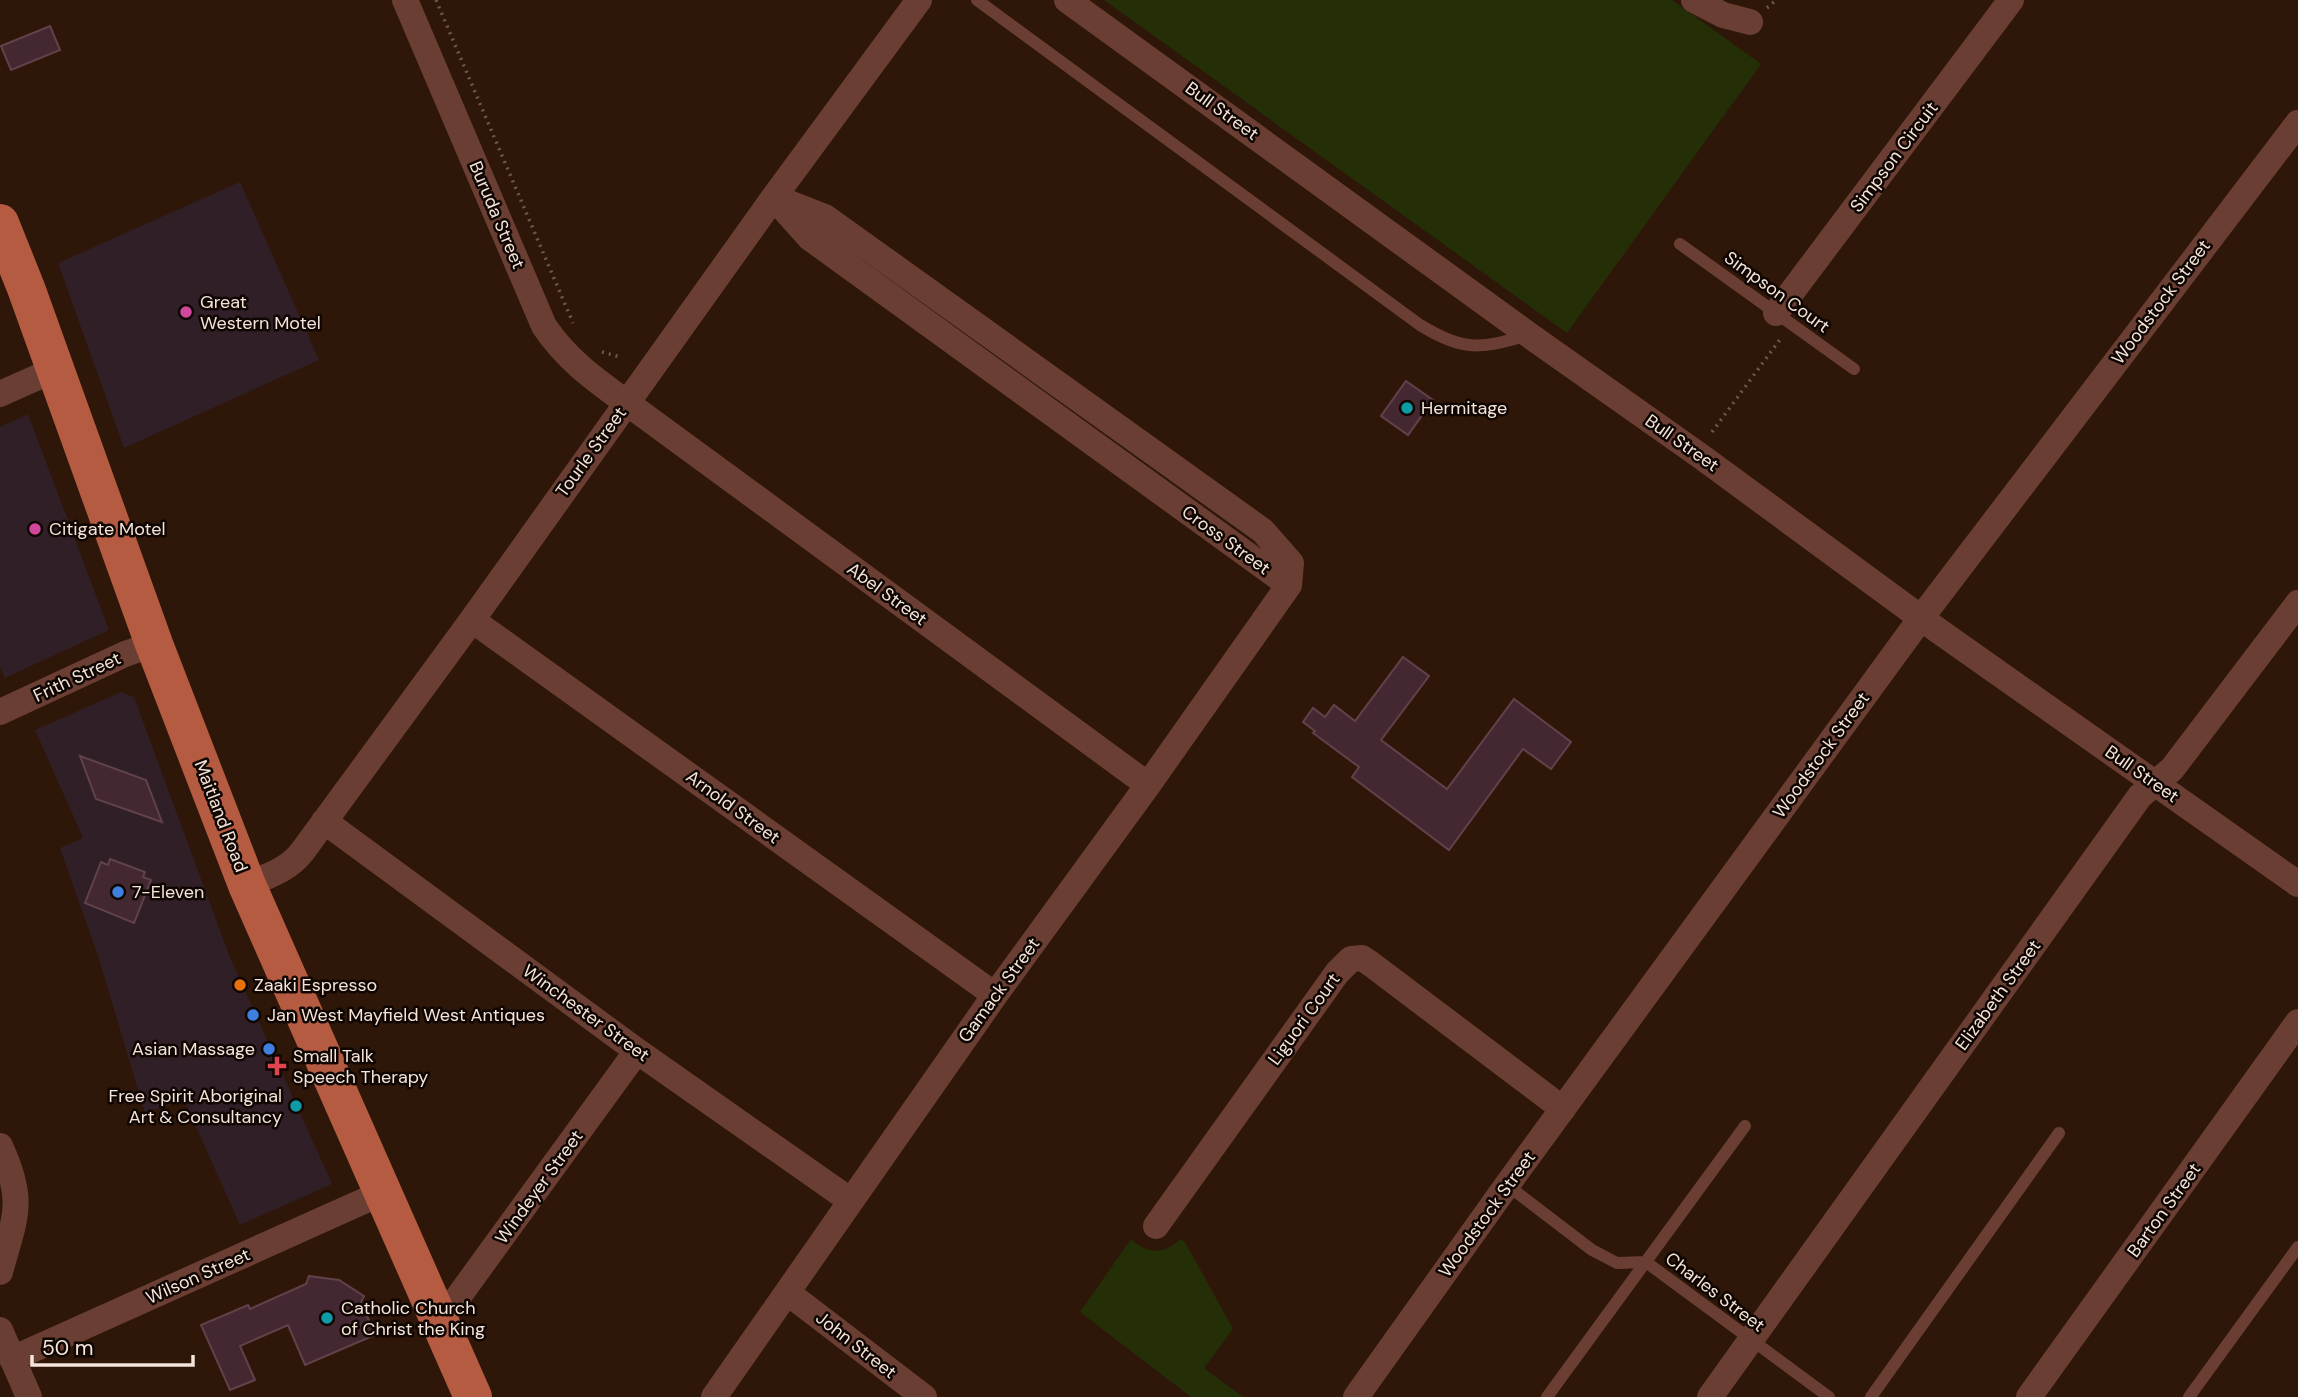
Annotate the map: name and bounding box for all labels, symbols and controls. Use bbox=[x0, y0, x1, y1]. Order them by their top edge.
street label: Bull Street bbox=[1181, 76, 1263, 146]
street label: Simpson Circuit bbox=[1845, 97, 1943, 217]
street label: Buruda Street bbox=[463, 157, 531, 273]
street label: Woodstock Street bbox=[2106, 235, 2216, 369]
street label: Simpson Court bbox=[1720, 246, 1834, 338]
place label: Great Western Motel bbox=[200, 290, 321, 335]
marker: Great Western Motel bbox=[178, 304, 194, 320]
place label: Hermitage bbox=[1421, 396, 1507, 420]
marker: Hermitage bbox=[1399, 400, 1415, 416]
street label: Tourle Street bbox=[550, 402, 632, 502]
street label: Bull Street bbox=[1640, 409, 1724, 477]
street label: Cross Street bbox=[1177, 500, 1275, 580]
place label: Citigate Motel bbox=[49, 517, 166, 541]
marker: Citigate Motel bbox=[27, 521, 43, 537]
street label: Abel Street bbox=[842, 557, 932, 631]
street label: Frith Street bbox=[29, 646, 125, 708]
street label: Woodstock Street bbox=[1767, 687, 1875, 823]
street label: Bull Street bbox=[2100, 740, 2184, 808]
street label: Maitland Road bbox=[189, 756, 253, 876]
street label: Arnold Street bbox=[681, 765, 785, 849]
place label: 7-Eleven bbox=[132, 880, 204, 904]
marker: 7-Eleven bbox=[110, 884, 126, 900]
street label: Gamack Street bbox=[953, 933, 1045, 1047]
street label: Elizabeth Street bbox=[1950, 935, 2046, 1055]
street label: Winchester Street bbox=[518, 959, 654, 1067]
street label: Liguori Court bbox=[1262, 968, 1346, 1070]
place label: Zaaki Espresso bbox=[254, 973, 377, 997]
marker: Zaaki Espresso bbox=[232, 977, 248, 993]
place label: Jan West Mayfield West Antiques bbox=[267, 1003, 545, 1027]
marker: Jan West Mayfield West Antiques bbox=[245, 1007, 261, 1023]
place label: Asian Massage bbox=[132, 1037, 255, 1061]
marker: Asian Massage bbox=[261, 1041, 277, 1057]
place label: Small Talk Speech Therapy bbox=[293, 1044, 428, 1089]
marker: Small Talk Speech Therapy bbox=[267, 1056, 287, 1076]
place label: Free Spirit Aboriginal Art & Consultancy bbox=[109, 1084, 282, 1129]
marker: Free Spirit Aboriginal Art & Consultancy bbox=[288, 1098, 304, 1114]
street label: Windeyer Street bbox=[490, 1125, 588, 1249]
street label: Woodstock Street bbox=[1433, 1146, 1541, 1282]
street label: Barton Street bbox=[2122, 1158, 2206, 1262]
street label: Wilson Street bbox=[142, 1242, 254, 1310]
street label: Charles Street bbox=[1660, 1247, 1770, 1337]
place label: Catholic Church of Christ the King bbox=[341, 1296, 485, 1341]
street label: John Street bbox=[811, 1306, 901, 1384]
marker: Catholic Church of Christ the King bbox=[319, 1310, 335, 1326]
scale bar bbox=[32, 1324, 192, 1368]
text: 50 m bbox=[42, 1334, 93, 1362]

